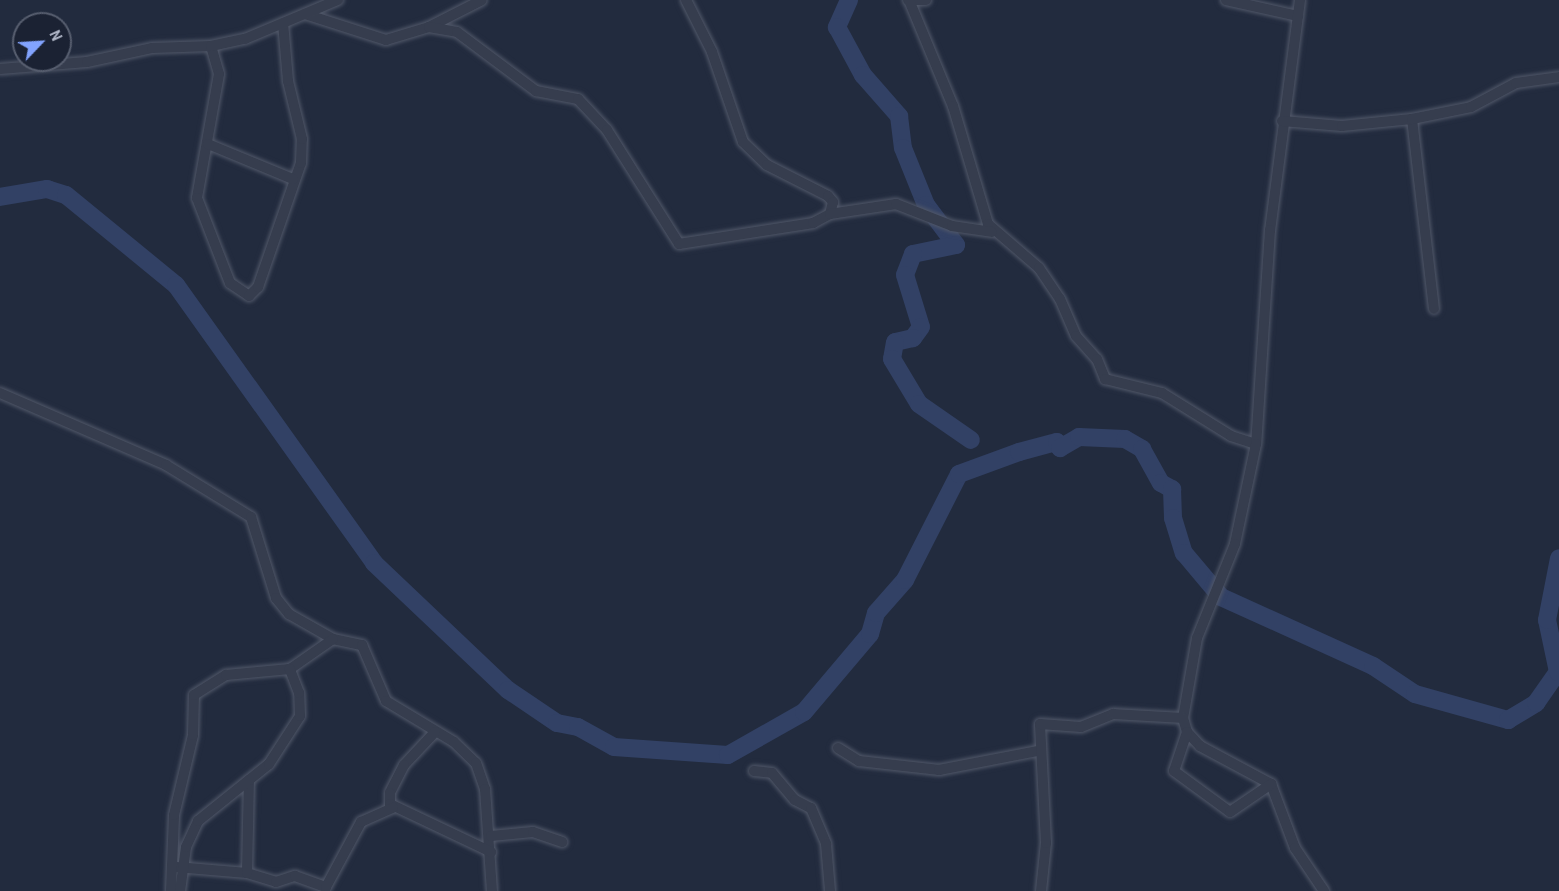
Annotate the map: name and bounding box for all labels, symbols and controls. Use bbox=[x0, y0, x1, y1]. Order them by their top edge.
north arrow bbox=[12, 12, 72, 72]
text: N bbox=[45, 26, 68, 44]

